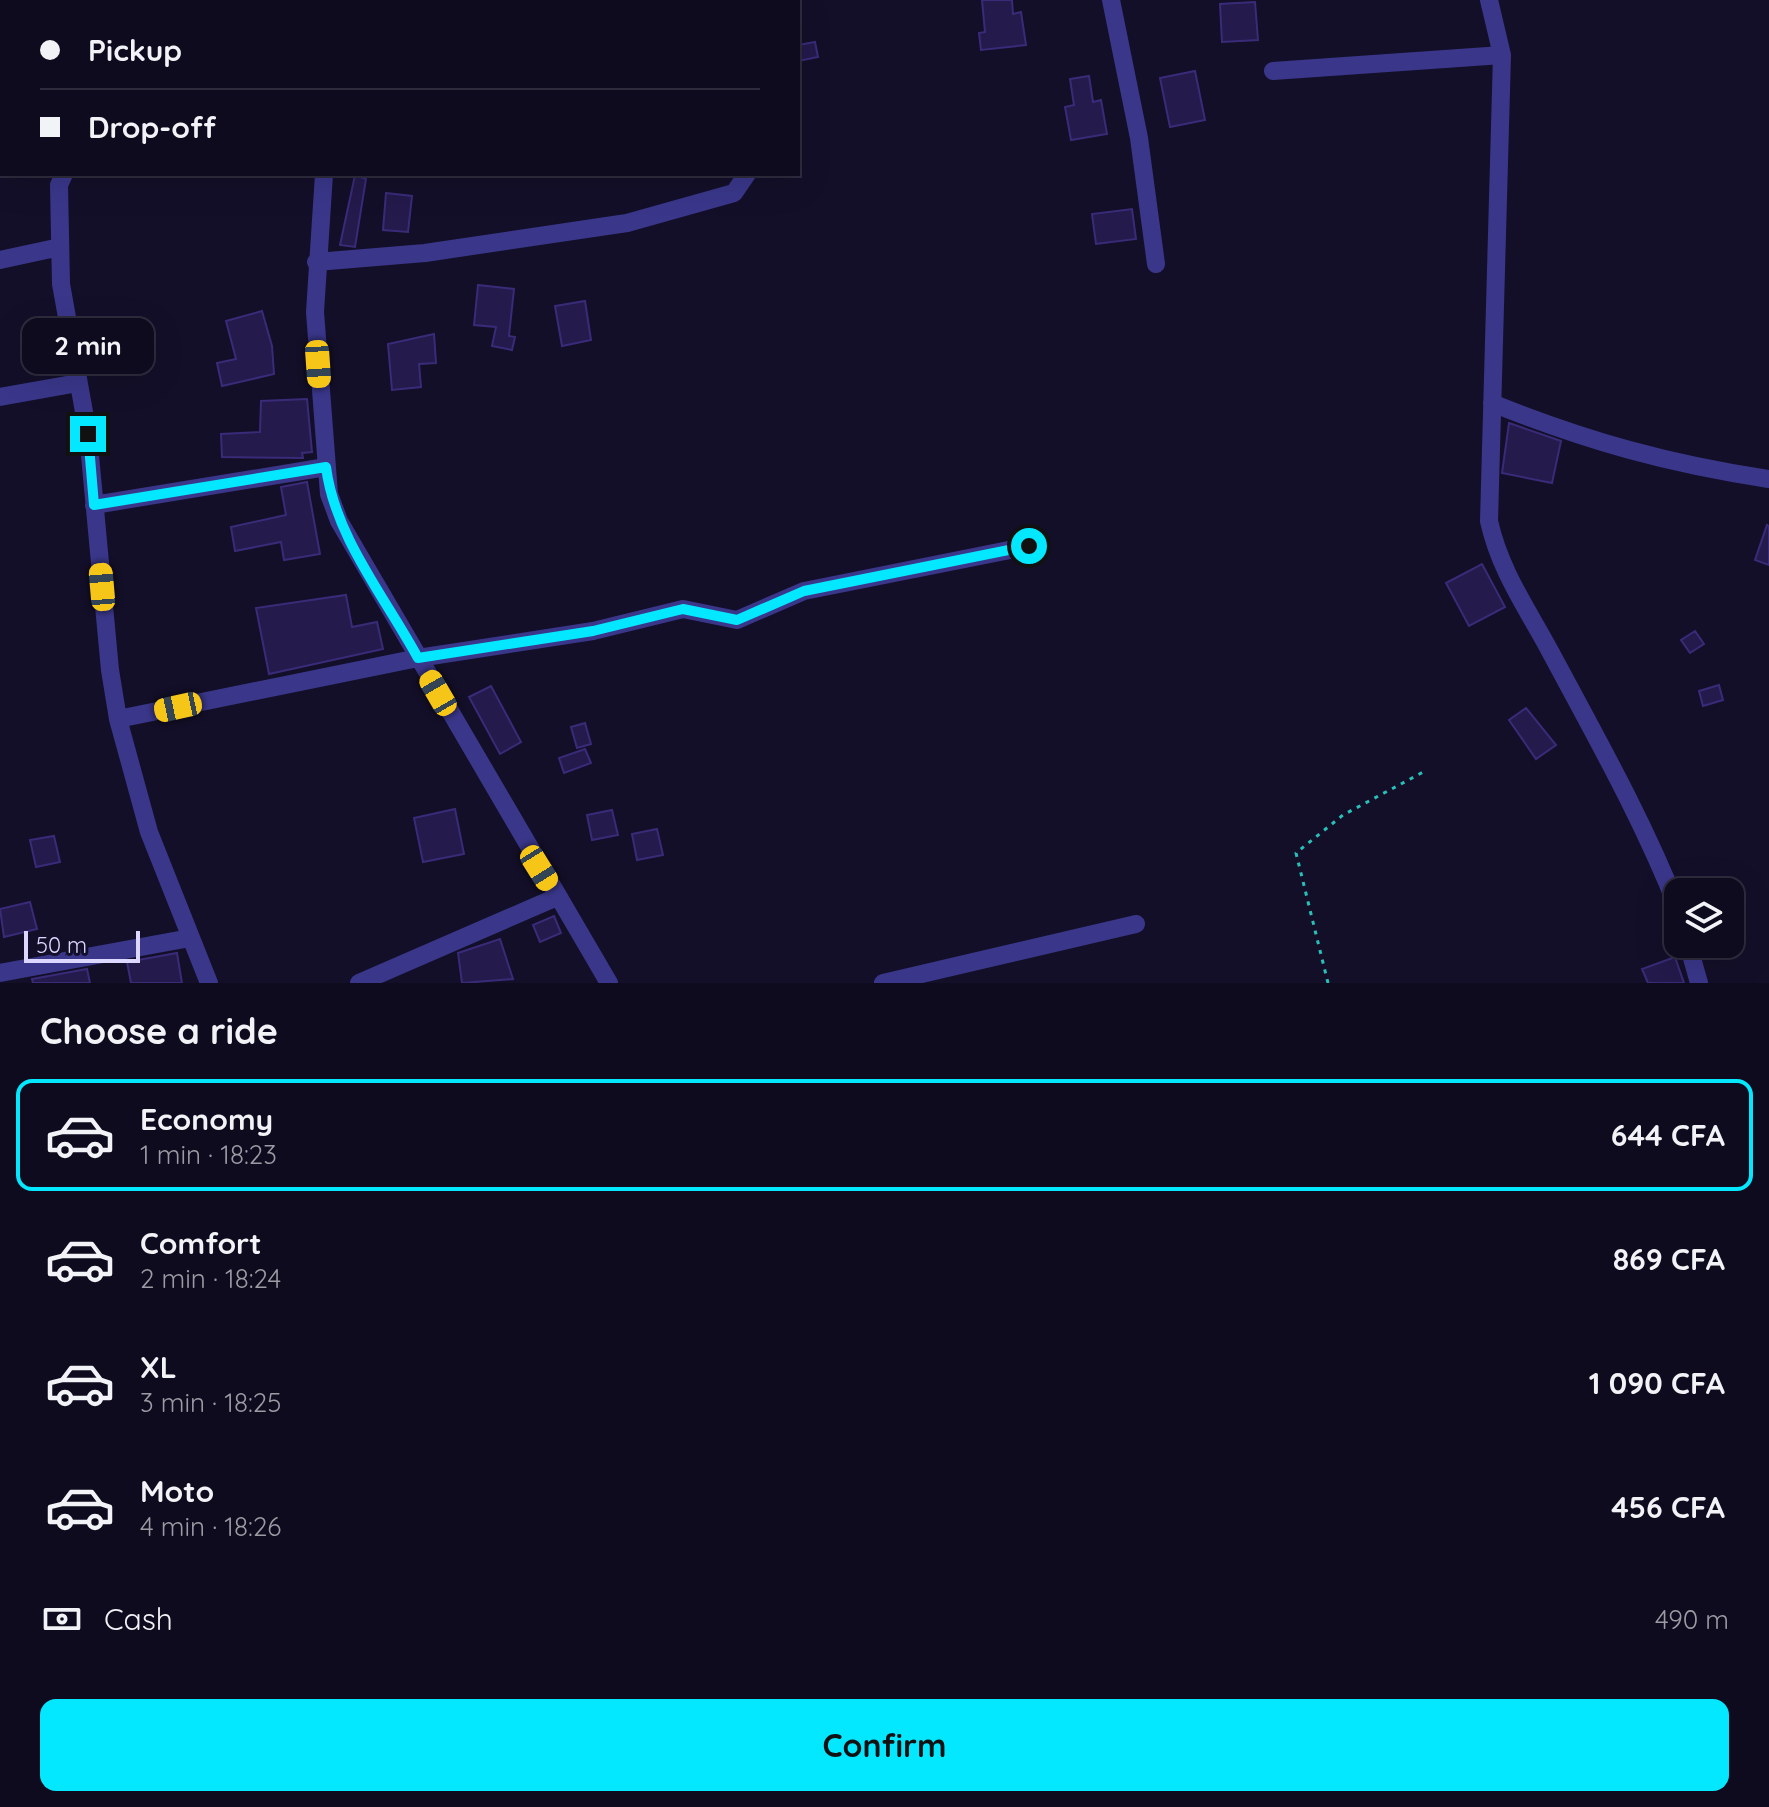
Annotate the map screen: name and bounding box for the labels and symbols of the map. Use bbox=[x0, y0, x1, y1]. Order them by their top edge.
callout: 2 min bbox=[22, 318, 154, 374]
car bbox=[304, 339, 332, 389]
route end bbox=[70, 416, 106, 452]
route start bbox=[1011, 528, 1047, 564]
car bbox=[88, 562, 116, 612]
car bbox=[416, 666, 460, 720]
car bbox=[152, 690, 204, 724]
car bbox=[516, 841, 562, 895]
scale bar bbox=[24, 927, 140, 963]

